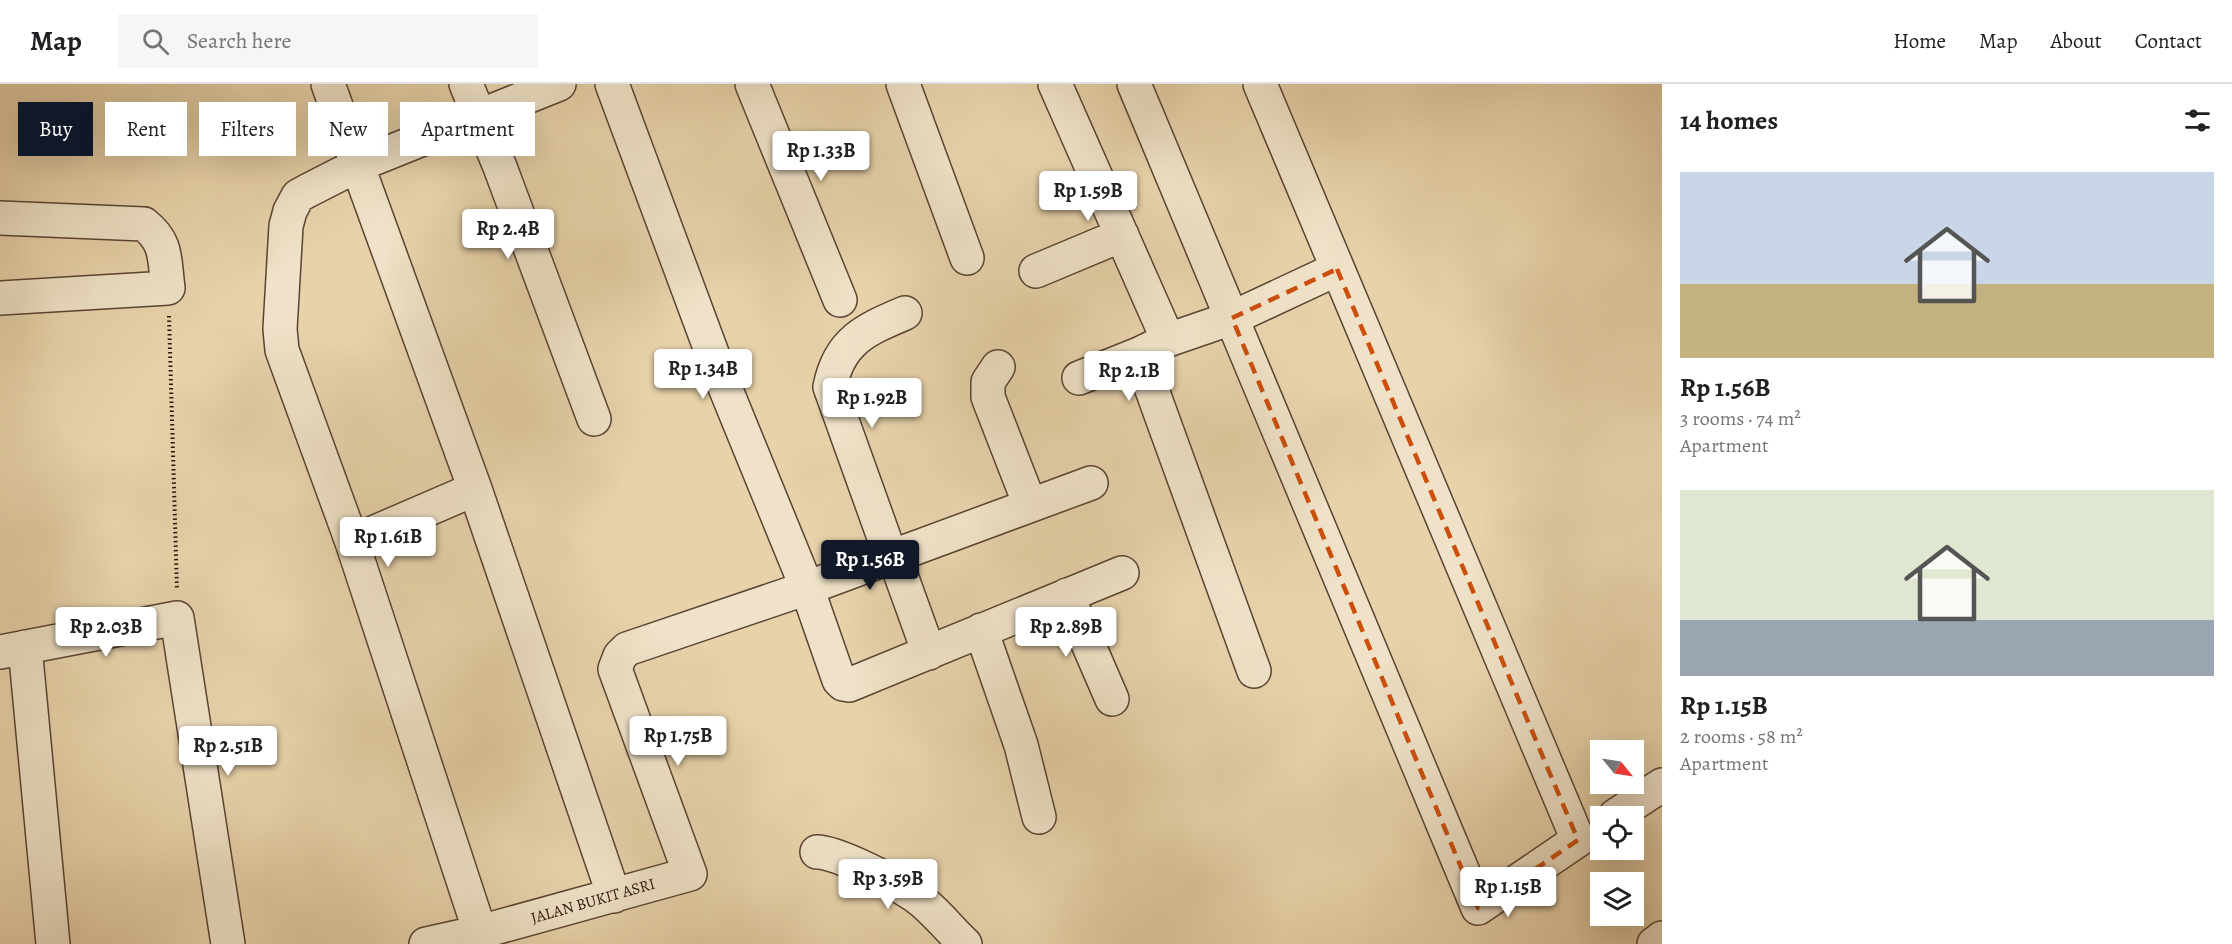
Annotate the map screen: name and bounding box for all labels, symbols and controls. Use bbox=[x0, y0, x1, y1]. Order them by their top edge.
search box bbox=[118, 14, 538, 68]
text: Map bbox=[30, 22, 82, 60]
icon: search bbox=[139, 25, 172, 58]
text: Search here bbox=[187, 26, 291, 56]
text: Home bbox=[1893, 27, 1946, 55]
text: Map bbox=[1979, 27, 2017, 55]
text: About bbox=[2050, 27, 2102, 55]
text: Contact bbox=[2135, 27, 2202, 55]
chip: Buy bbox=[18, 102, 93, 156]
chip: Rent bbox=[105, 102, 187, 156]
chip: Filters bbox=[199, 102, 296, 156]
chip: New bbox=[308, 102, 388, 156]
chip: Apartment bbox=[400, 102, 535, 156]
text: 14 homes bbox=[1680, 103, 1778, 138]
icon: filters bbox=[2181, 104, 2214, 137]
pin: Rp 1.33B bbox=[759, 131, 883, 182]
text: Rp 1.33B bbox=[786, 137, 856, 164]
pin: Rp 1.59B bbox=[1026, 171, 1150, 222]
text: Rp 1.59B bbox=[1053, 177, 1123, 204]
pin: Rp 2.4B bbox=[453, 209, 563, 260]
icon: home bbox=[1893, 211, 2001, 319]
text: Rp 2.4B bbox=[476, 215, 540, 242]
pin: Rp 1.34B bbox=[641, 349, 765, 400]
pin: Rp 2.1B bbox=[1074, 351, 1184, 402]
text: Rp 1.34B bbox=[668, 355, 738, 382]
text: Rp 2.1B bbox=[1098, 357, 1160, 384]
text: Rp 1.56B bbox=[1680, 370, 1771, 405]
pin: Rp 1.92B bbox=[810, 378, 934, 429]
text: Rp 1.92B bbox=[837, 384, 907, 411]
text: 3 rooms · 74 m² bbox=[1680, 405, 1801, 432]
text: Apartment bbox=[1680, 432, 1769, 459]
pin: Rp 1.61B bbox=[326, 517, 450, 568]
text: Rp 1.61B bbox=[354, 523, 422, 550]
icon: home bbox=[1893, 529, 2001, 637]
pin: Rp 1.56B bbox=[808, 540, 932, 591]
text: Rp 1.56B bbox=[835, 546, 905, 573]
pin: Rp 2.03B bbox=[44, 607, 168, 658]
pin: Rp 2.89B bbox=[1004, 607, 1128, 658]
text: Rp 2.03B bbox=[70, 613, 143, 640]
text: Rp 2.89B bbox=[1029, 613, 1103, 640]
text: Rp 1.15B bbox=[1680, 688, 1768, 723]
pin: Rp 1.75B bbox=[616, 716, 740, 767]
text: Rp 1.75B bbox=[644, 722, 712, 749]
text: 2 rooms · 58 m² bbox=[1680, 723, 1803, 750]
pin: Rp 2.51B bbox=[166, 726, 290, 777]
text: Rp 2.51B bbox=[193, 732, 263, 759]
north arrow bbox=[1590, 740, 1644, 794]
map controls bbox=[1590, 740, 1644, 926]
text: Apartment bbox=[1680, 750, 1769, 777]
button: locate bbox=[1590, 806, 1644, 860]
pin: Rp 3.59B bbox=[826, 859, 950, 910]
text: Rp 3.59B bbox=[852, 865, 924, 892]
pin: Rp 1.15B bbox=[1446, 867, 1570, 918]
button: layers bbox=[1590, 872, 1644, 926]
street label: JALAN BUKIT ASRI bbox=[528, 873, 658, 929]
text: Rp 1.15B bbox=[1474, 873, 1542, 900]

